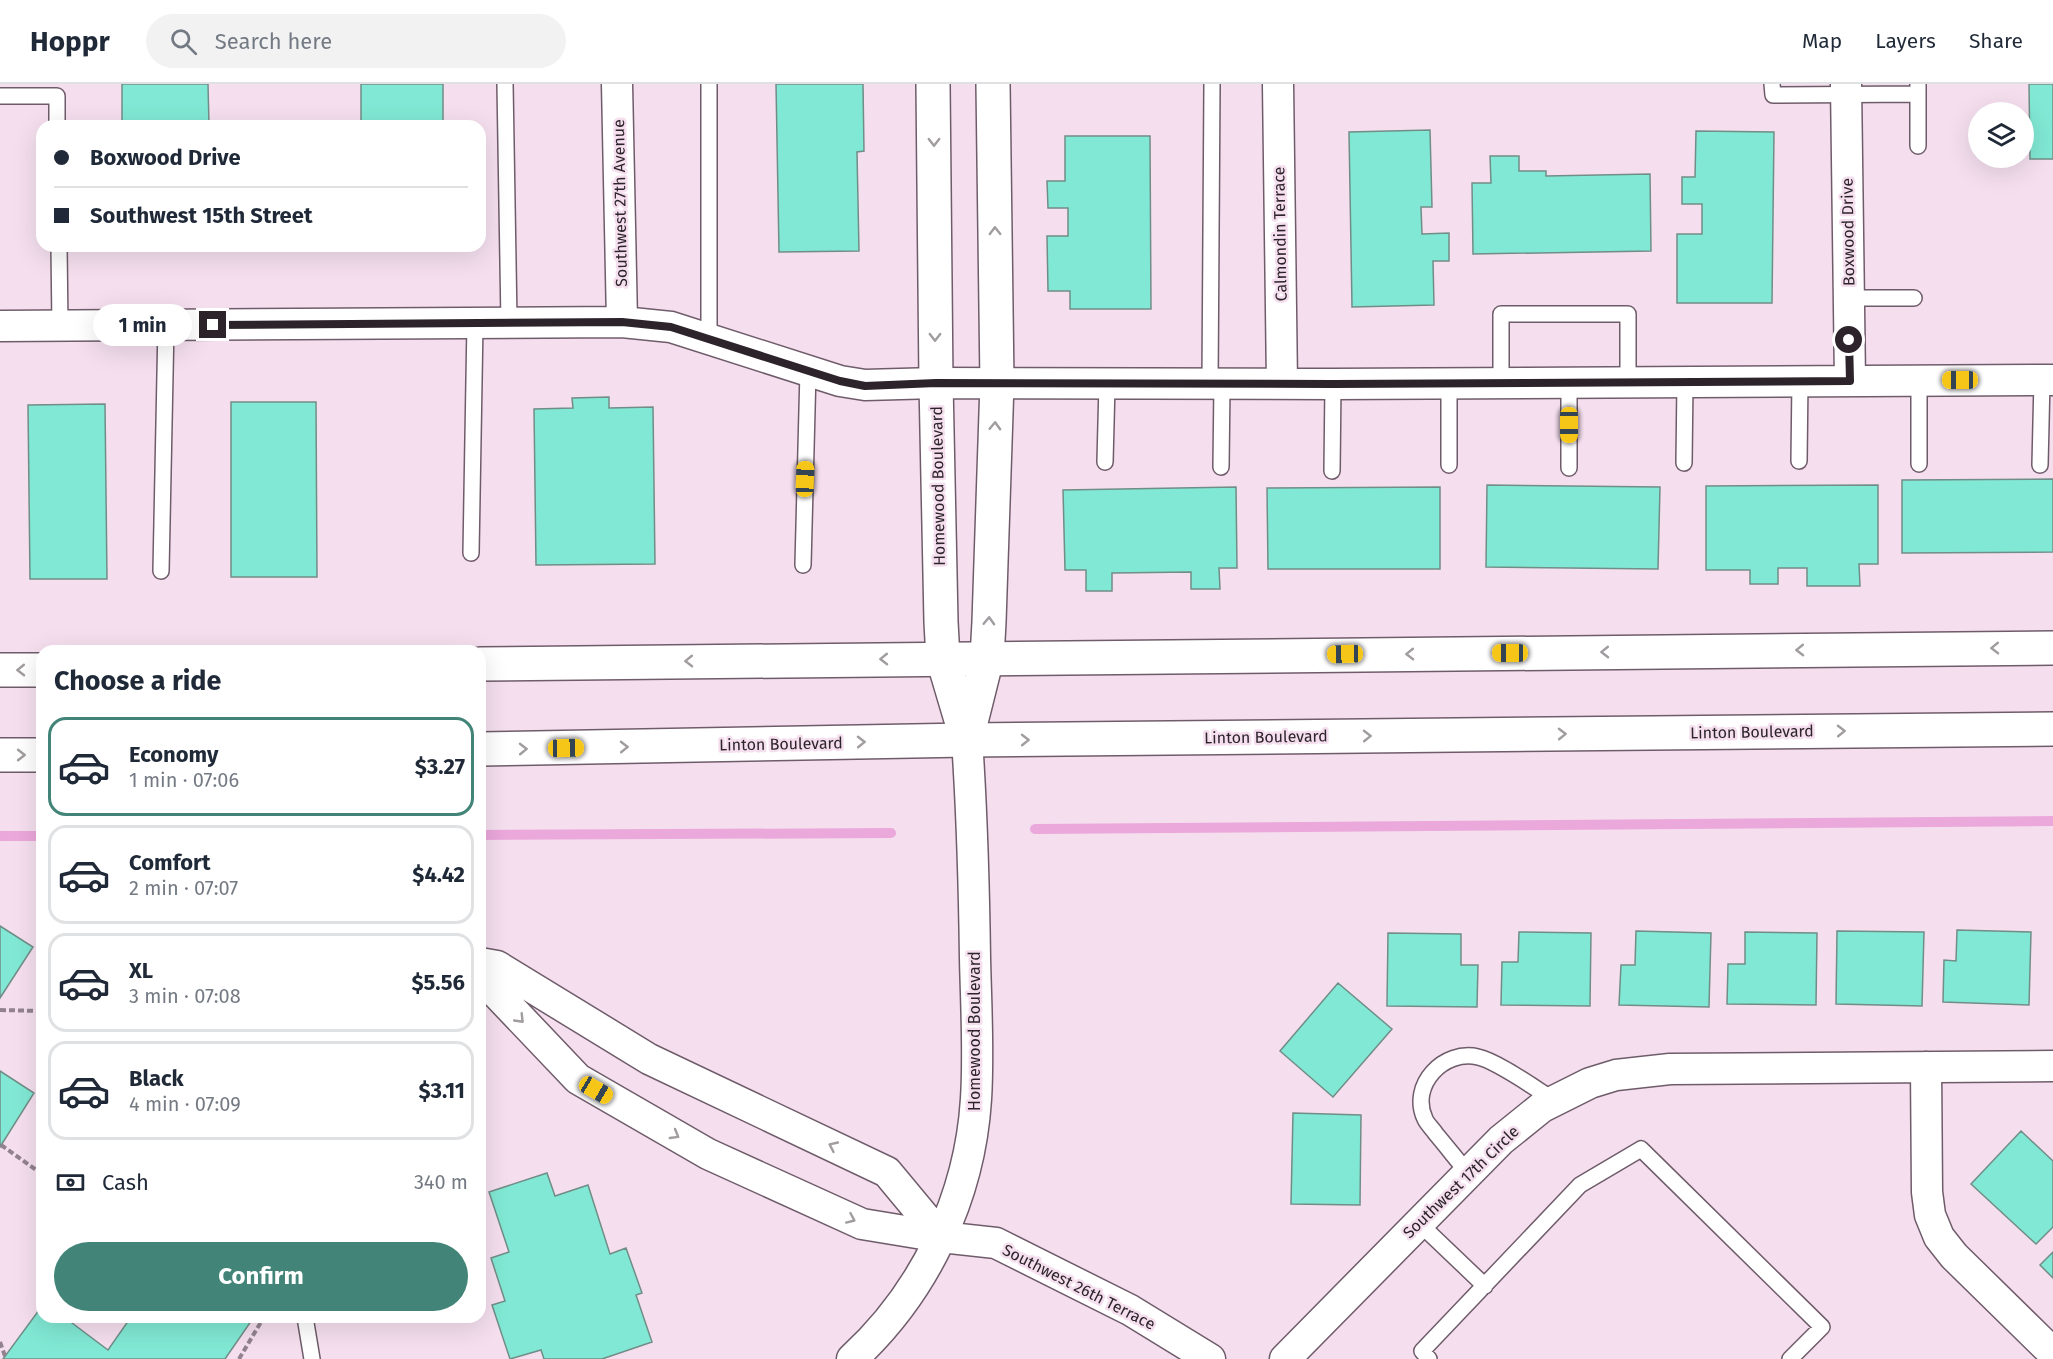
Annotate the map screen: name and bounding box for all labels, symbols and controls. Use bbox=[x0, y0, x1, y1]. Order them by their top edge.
search box bbox=[146, 14, 566, 68]
text: Hoppr bbox=[30, 25, 110, 58]
icon: search bbox=[167, 25, 200, 58]
text: Search here bbox=[215, 28, 332, 55]
text: Map bbox=[1802, 28, 1842, 54]
text: Layers bbox=[1875, 28, 1936, 54]
text: Share bbox=[1969, 28, 2023, 54]
map controls bbox=[1968, 102, 2034, 168]
button: layers bbox=[1968, 102, 2034, 168]
street label: Southwest 27th Avenue bbox=[609, 119, 631, 287]
one-way arrow bbox=[927, 138, 940, 147]
text: Boxwood Drive bbox=[90, 144, 241, 171]
street label: Calmondin Terrace bbox=[1269, 166, 1291, 302]
street label: Boxwood Drive bbox=[1838, 178, 1858, 286]
text: Southwest 15th Street bbox=[90, 202, 312, 229]
one-way arrow bbox=[989, 227, 1001, 236]
callout: 1 min bbox=[93, 304, 192, 346]
route end bbox=[199, 311, 226, 338]
text: 1 min bbox=[118, 313, 167, 337]
route start bbox=[1835, 326, 1862, 353]
one-way arrow bbox=[929, 333, 941, 342]
car bbox=[1942, 371, 1978, 389]
street label: Homewood Boulevard bbox=[927, 406, 949, 566]
car bbox=[1560, 407, 1578, 443]
one-way arrow bbox=[989, 422, 1002, 431]
car bbox=[795, 461, 815, 497]
one-way arrow bbox=[982, 616, 995, 625]
one-way arrow bbox=[1990, 642, 1999, 654]
car bbox=[1492, 644, 1528, 662]
one-way arrow bbox=[1795, 644, 1804, 656]
car bbox=[1327, 645, 1363, 663]
one-way arrow bbox=[1600, 646, 1609, 658]
one-way arrow bbox=[1405, 648, 1414, 660]
one-way arrow bbox=[880, 653, 889, 665]
one-way arrow bbox=[685, 655, 694, 667]
one-way arrow bbox=[16, 664, 25, 676]
text: Choose a ride bbox=[54, 665, 221, 697]
street label: Linton Boulevard bbox=[1690, 721, 1814, 743]
one-way arrow bbox=[1837, 725, 1846, 737]
street label: Linton Boulevard bbox=[1204, 726, 1328, 748]
one-way arrow bbox=[1558, 728, 1567, 740]
one-way arrow bbox=[1363, 730, 1372, 742]
street label: Linton Boulevard bbox=[719, 733, 843, 755]
one-way arrow bbox=[1021, 734, 1030, 746]
one-way arrow bbox=[857, 736, 866, 748]
car bbox=[548, 739, 584, 757]
icon: car bbox=[57, 740, 111, 794]
one-way arrow bbox=[620, 740, 629, 753]
text: Economy bbox=[129, 741, 218, 768]
one-way arrow bbox=[518, 742, 527, 755]
one-way arrow bbox=[17, 749, 26, 761]
text: $3.27 bbox=[415, 753, 465, 780]
text: 1 min · 07:06 bbox=[129, 768, 239, 792]
icon: car bbox=[57, 848, 111, 902]
text: Comfort bbox=[129, 849, 210, 876]
text: $4.42 bbox=[412, 861, 465, 888]
text: 2 min · 07:07 bbox=[129, 876, 238, 900]
street label: Homewood Boulevard bbox=[965, 951, 984, 1111]
icon: car bbox=[57, 956, 111, 1010]
text: XL bbox=[129, 957, 153, 984]
text: $5.56 bbox=[411, 969, 465, 996]
text: 3 min · 07:08 bbox=[129, 984, 241, 1008]
one-way arrow bbox=[513, 1011, 524, 1022]
icon: car bbox=[57, 1064, 111, 1118]
text: Black bbox=[129, 1065, 184, 1092]
car bbox=[576, 1073, 616, 1107]
text: $3.11 bbox=[418, 1077, 465, 1104]
text: 4 min · 07:09 bbox=[129, 1092, 241, 1116]
street label: Southwest 17th Circle bbox=[1399, 1122, 1523, 1242]
one-way arrow bbox=[669, 1128, 679, 1139]
one-way arrow bbox=[829, 1142, 840, 1154]
icon: cash bbox=[54, 1166, 87, 1199]
text: Cash bbox=[102, 1169, 149, 1196]
text: 340 m bbox=[414, 1170, 468, 1194]
one-way arrow bbox=[844, 1211, 855, 1223]
street label: Southwest 26th Terrace bbox=[1000, 1240, 1158, 1334]
button: Confirm bbox=[54, 1242, 468, 1311]

